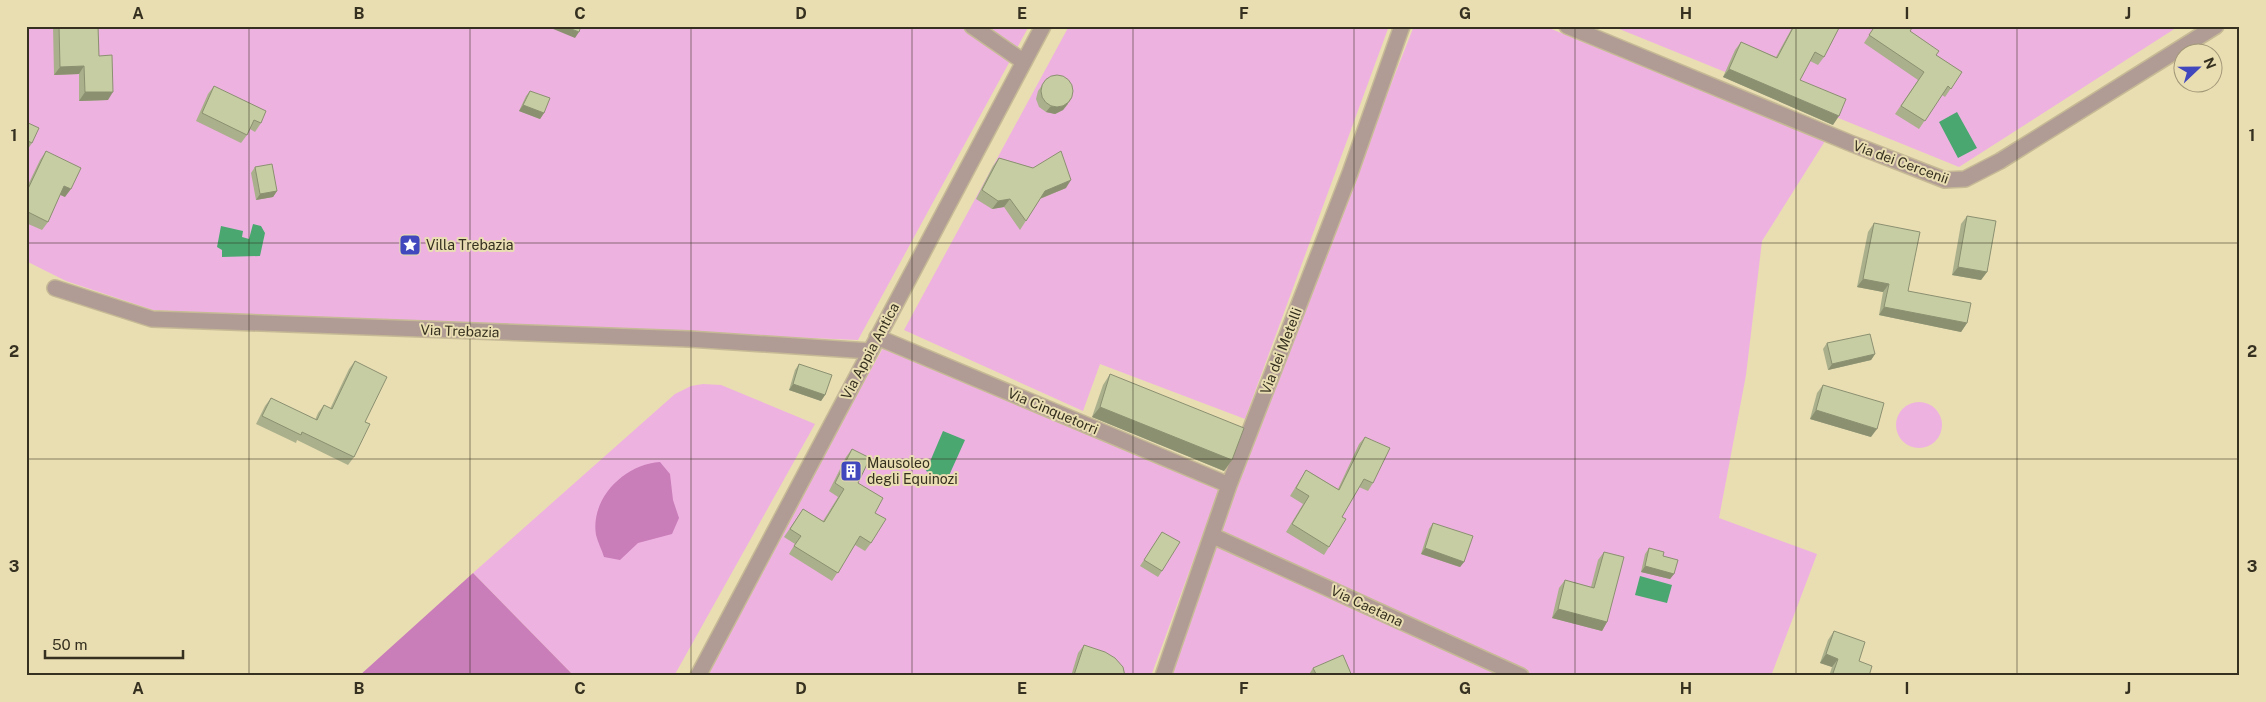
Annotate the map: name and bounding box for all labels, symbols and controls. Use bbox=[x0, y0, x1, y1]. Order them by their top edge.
text: A bbox=[132, 4, 144, 23]
text: B bbox=[354, 4, 365, 23]
text: C bbox=[574, 4, 586, 23]
text: D bbox=[795, 4, 807, 23]
text: E bbox=[1017, 4, 1027, 23]
text: F bbox=[1239, 4, 1249, 23]
text: G bbox=[1459, 4, 1471, 23]
text: H bbox=[1680, 4, 1692, 23]
text: I bbox=[1905, 4, 1909, 23]
text: J bbox=[2125, 4, 2131, 23]
north arrow bbox=[2174, 42, 2224, 92]
text: N bbox=[2201, 55, 2220, 71]
text: 1 bbox=[11, 126, 17, 145]
text: 1 bbox=[2249, 126, 2255, 145]
street label: Via dei Cercenii bbox=[1851, 137, 1951, 187]
place icon: Villa Trebazia bbox=[398, 233, 422, 257]
place label: Villa Trebazia bbox=[426, 237, 513, 253]
street label: Via Appia Antica bbox=[838, 300, 902, 402]
street label: Via dei Metelli bbox=[1257, 305, 1305, 397]
street label: Via Trebazia bbox=[420, 322, 500, 340]
text: 2 bbox=[9, 342, 19, 361]
text: 2 bbox=[2247, 342, 2257, 361]
street label: Via Cinquetorri bbox=[1005, 385, 1101, 437]
place label: Mausoleo degli Equinozi bbox=[867, 455, 958, 487]
building icon: Mausoleo degli Equinozi bbox=[839, 459, 863, 483]
text: 3 bbox=[9, 557, 19, 576]
text: 3 bbox=[2247, 557, 2257, 576]
street label: Via Caetana bbox=[1328, 582, 1406, 630]
scale bar bbox=[45, 627, 182, 659]
text: 50 m bbox=[52, 636, 87, 653]
text: A bbox=[132, 679, 144, 698]
text: B bbox=[354, 679, 365, 698]
text: C bbox=[574, 679, 586, 698]
text: D bbox=[795, 679, 807, 698]
text: E bbox=[1017, 679, 1027, 698]
text: F bbox=[1239, 679, 1249, 698]
text: G bbox=[1459, 679, 1471, 698]
text: H bbox=[1680, 679, 1692, 698]
text: I bbox=[1905, 679, 1909, 698]
text: J bbox=[2125, 679, 2131, 698]

